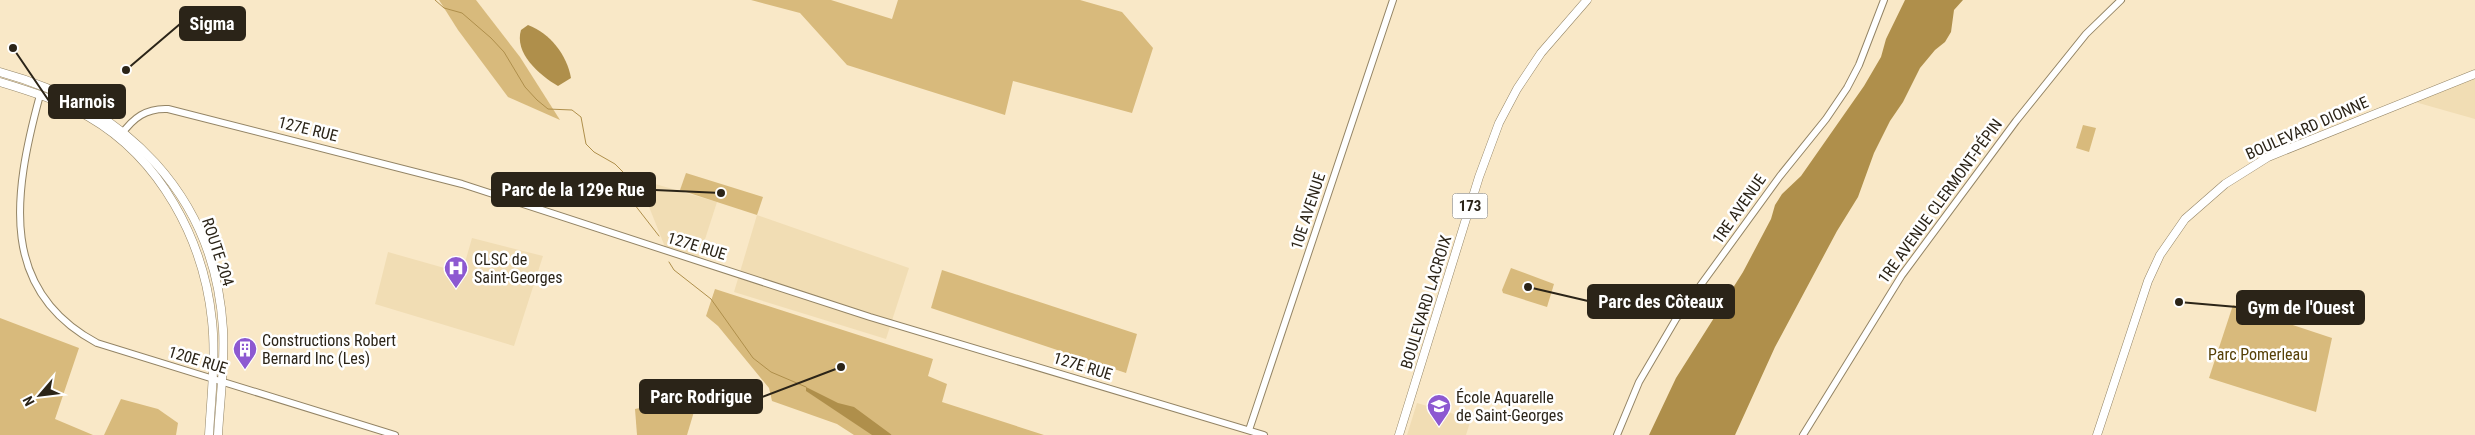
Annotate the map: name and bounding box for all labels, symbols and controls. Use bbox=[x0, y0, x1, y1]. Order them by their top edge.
callout: Sigma bbox=[180, 7, 245, 40]
text: Sigma bbox=[189, 13, 235, 34]
callout: Harnois bbox=[49, 85, 125, 118]
text: Harnois bbox=[59, 91, 115, 112]
street label: BOULEVARD DIONNE bbox=[2243, 92, 2371, 164]
street label: 127E RUE bbox=[276, 112, 340, 146]
street label: 1RE AVENUE CLERMONT-PÉPIN bbox=[1874, 115, 2006, 287]
street label: 10E AVENUE bbox=[1287, 170, 1329, 252]
street label: 1RE AVENUE bbox=[1708, 171, 1770, 247]
callout: Parc de la 129e Rue bbox=[492, 173, 655, 206]
text: Parc de la 129e Rue bbox=[501, 179, 645, 200]
road number: 173 bbox=[1452, 194, 1488, 218]
street label: ROUTE 204 bbox=[198, 215, 238, 289]
street label: 127E RUE bbox=[665, 228, 729, 264]
street label: BOULEVARD LACROIX bbox=[1397, 233, 1455, 371]
place label: CLSC de Saint-Georges bbox=[474, 250, 562, 287]
hospital icon: CLSC de Saint-Georges bbox=[443, 255, 469, 289]
callout: Parc des Côteaux bbox=[1588, 285, 1734, 318]
text: Parc des Côteaux bbox=[1598, 291, 1724, 312]
callout: Gym de l'Ouest bbox=[2237, 291, 2364, 324]
text: Gym de l'Ouest bbox=[2247, 297, 2355, 318]
place label: Constructions Robert Bernard Inc (Les) bbox=[262, 331, 396, 368]
building icon: Constructions Robert Bernard Inc (Les) bbox=[232, 336, 258, 370]
street label: 120E RUE bbox=[166, 342, 230, 378]
park label: Parc Pomerleau bbox=[2208, 345, 2308, 364]
street label: 127E RUE bbox=[1051, 348, 1115, 384]
north arrow bbox=[15, 370, 65, 420]
callout: Parc Rodrigue bbox=[640, 380, 762, 413]
text: Parc Rodrigue bbox=[650, 386, 752, 407]
place label: École Aquarelle de Saint-Georges bbox=[1456, 388, 1564, 425]
school or university icon: École Aquarelle de Saint-Georges bbox=[1426, 393, 1452, 427]
text: N bbox=[19, 394, 38, 409]

